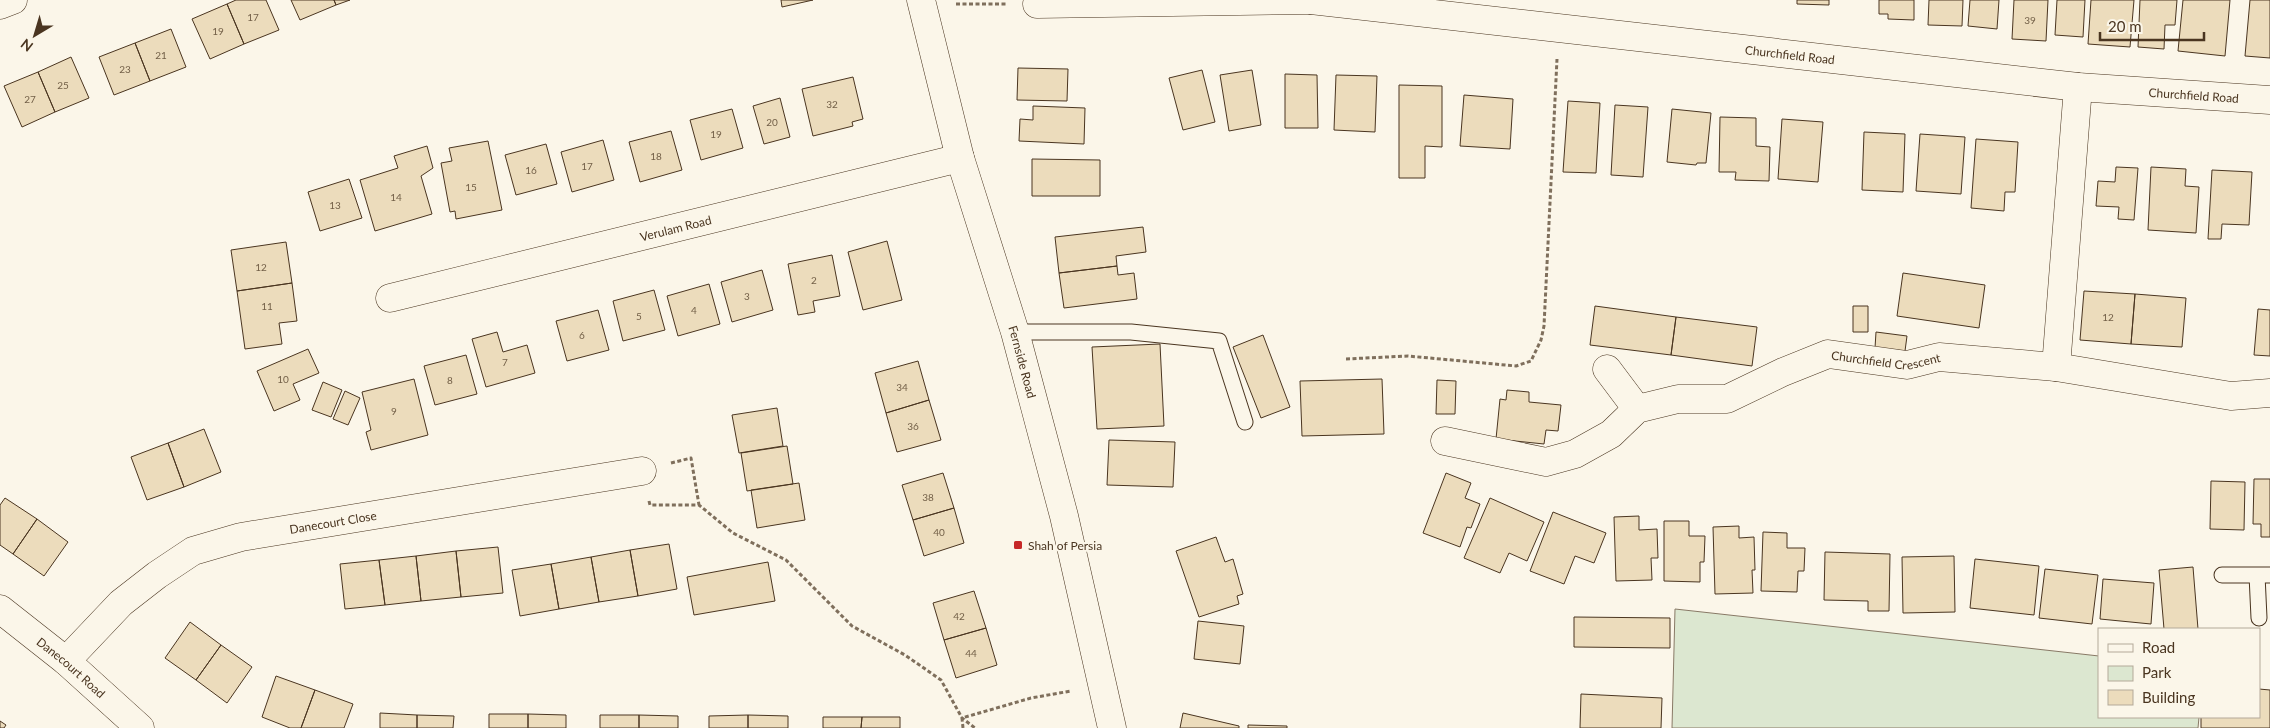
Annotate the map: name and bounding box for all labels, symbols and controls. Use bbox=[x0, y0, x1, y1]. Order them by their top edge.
north arrow bbox=[10, 10, 60, 60]
scale bar bbox=[2100, 10, 2204, 42]
house number: 17 bbox=[247, 11, 259, 23]
house number: 39 bbox=[2024, 14, 2036, 26]
text: 20 m bbox=[2108, 17, 2142, 35]
house number: 19 bbox=[212, 25, 224, 37]
text: N bbox=[17, 36, 36, 56]
street label: Churchfield Road bbox=[1744, 42, 1836, 67]
house number: 21 bbox=[155, 49, 167, 61]
house number: 23 bbox=[119, 63, 131, 75]
house number: 25 bbox=[57, 79, 69, 91]
street label: Churchfield Road bbox=[2148, 84, 2239, 105]
house number: 27 bbox=[24, 93, 36, 105]
house number: 32 bbox=[826, 98, 838, 110]
house number: 20 bbox=[766, 116, 778, 128]
house number: 19 bbox=[710, 128, 722, 140]
house number: 18 bbox=[650, 150, 662, 162]
house number: 17 bbox=[581, 160, 593, 172]
house number: 16 bbox=[525, 164, 537, 176]
house number: 15 bbox=[465, 181, 477, 193]
house number: 14 bbox=[390, 191, 402, 203]
house number: 13 bbox=[329, 199, 341, 211]
street label: Verulam Road bbox=[638, 212, 713, 244]
house number: 12 bbox=[255, 261, 267, 273]
house number: 2 bbox=[811, 274, 817, 286]
house number: 3 bbox=[744, 290, 750, 302]
house number: 11 bbox=[261, 300, 273, 312]
house number: 4 bbox=[691, 304, 697, 316]
house number: 5 bbox=[636, 310, 642, 322]
house number: 12 bbox=[2102, 311, 2114, 323]
street label: Fernside Road bbox=[1006, 324, 1040, 400]
house number: 6 bbox=[579, 329, 585, 341]
street label: Churchfield Crescent bbox=[1830, 347, 1943, 372]
house number: 7 bbox=[502, 356, 508, 368]
house number: 10 bbox=[277, 373, 289, 385]
house number: 8 bbox=[447, 374, 453, 386]
house number: 34 bbox=[896, 381, 908, 393]
house number: 9 bbox=[391, 405, 397, 417]
house number: 36 bbox=[907, 420, 919, 432]
house number: 38 bbox=[922, 491, 934, 503]
street label: Danecourt Close bbox=[288, 507, 378, 536]
house number: 40 bbox=[933, 526, 945, 538]
place label: Shah of Persia bbox=[1028, 538, 1102, 553]
marker: Shah of Persia bbox=[1012, 539, 1024, 551]
house number: 42 bbox=[953, 610, 965, 622]
legend bbox=[2098, 628, 2260, 718]
street label: Danecourt Road bbox=[34, 634, 109, 701]
text: Road bbox=[2142, 638, 2175, 656]
house number: 44 bbox=[965, 647, 977, 659]
text: Park bbox=[2142, 663, 2172, 681]
text: Building bbox=[2142, 688, 2195, 706]

